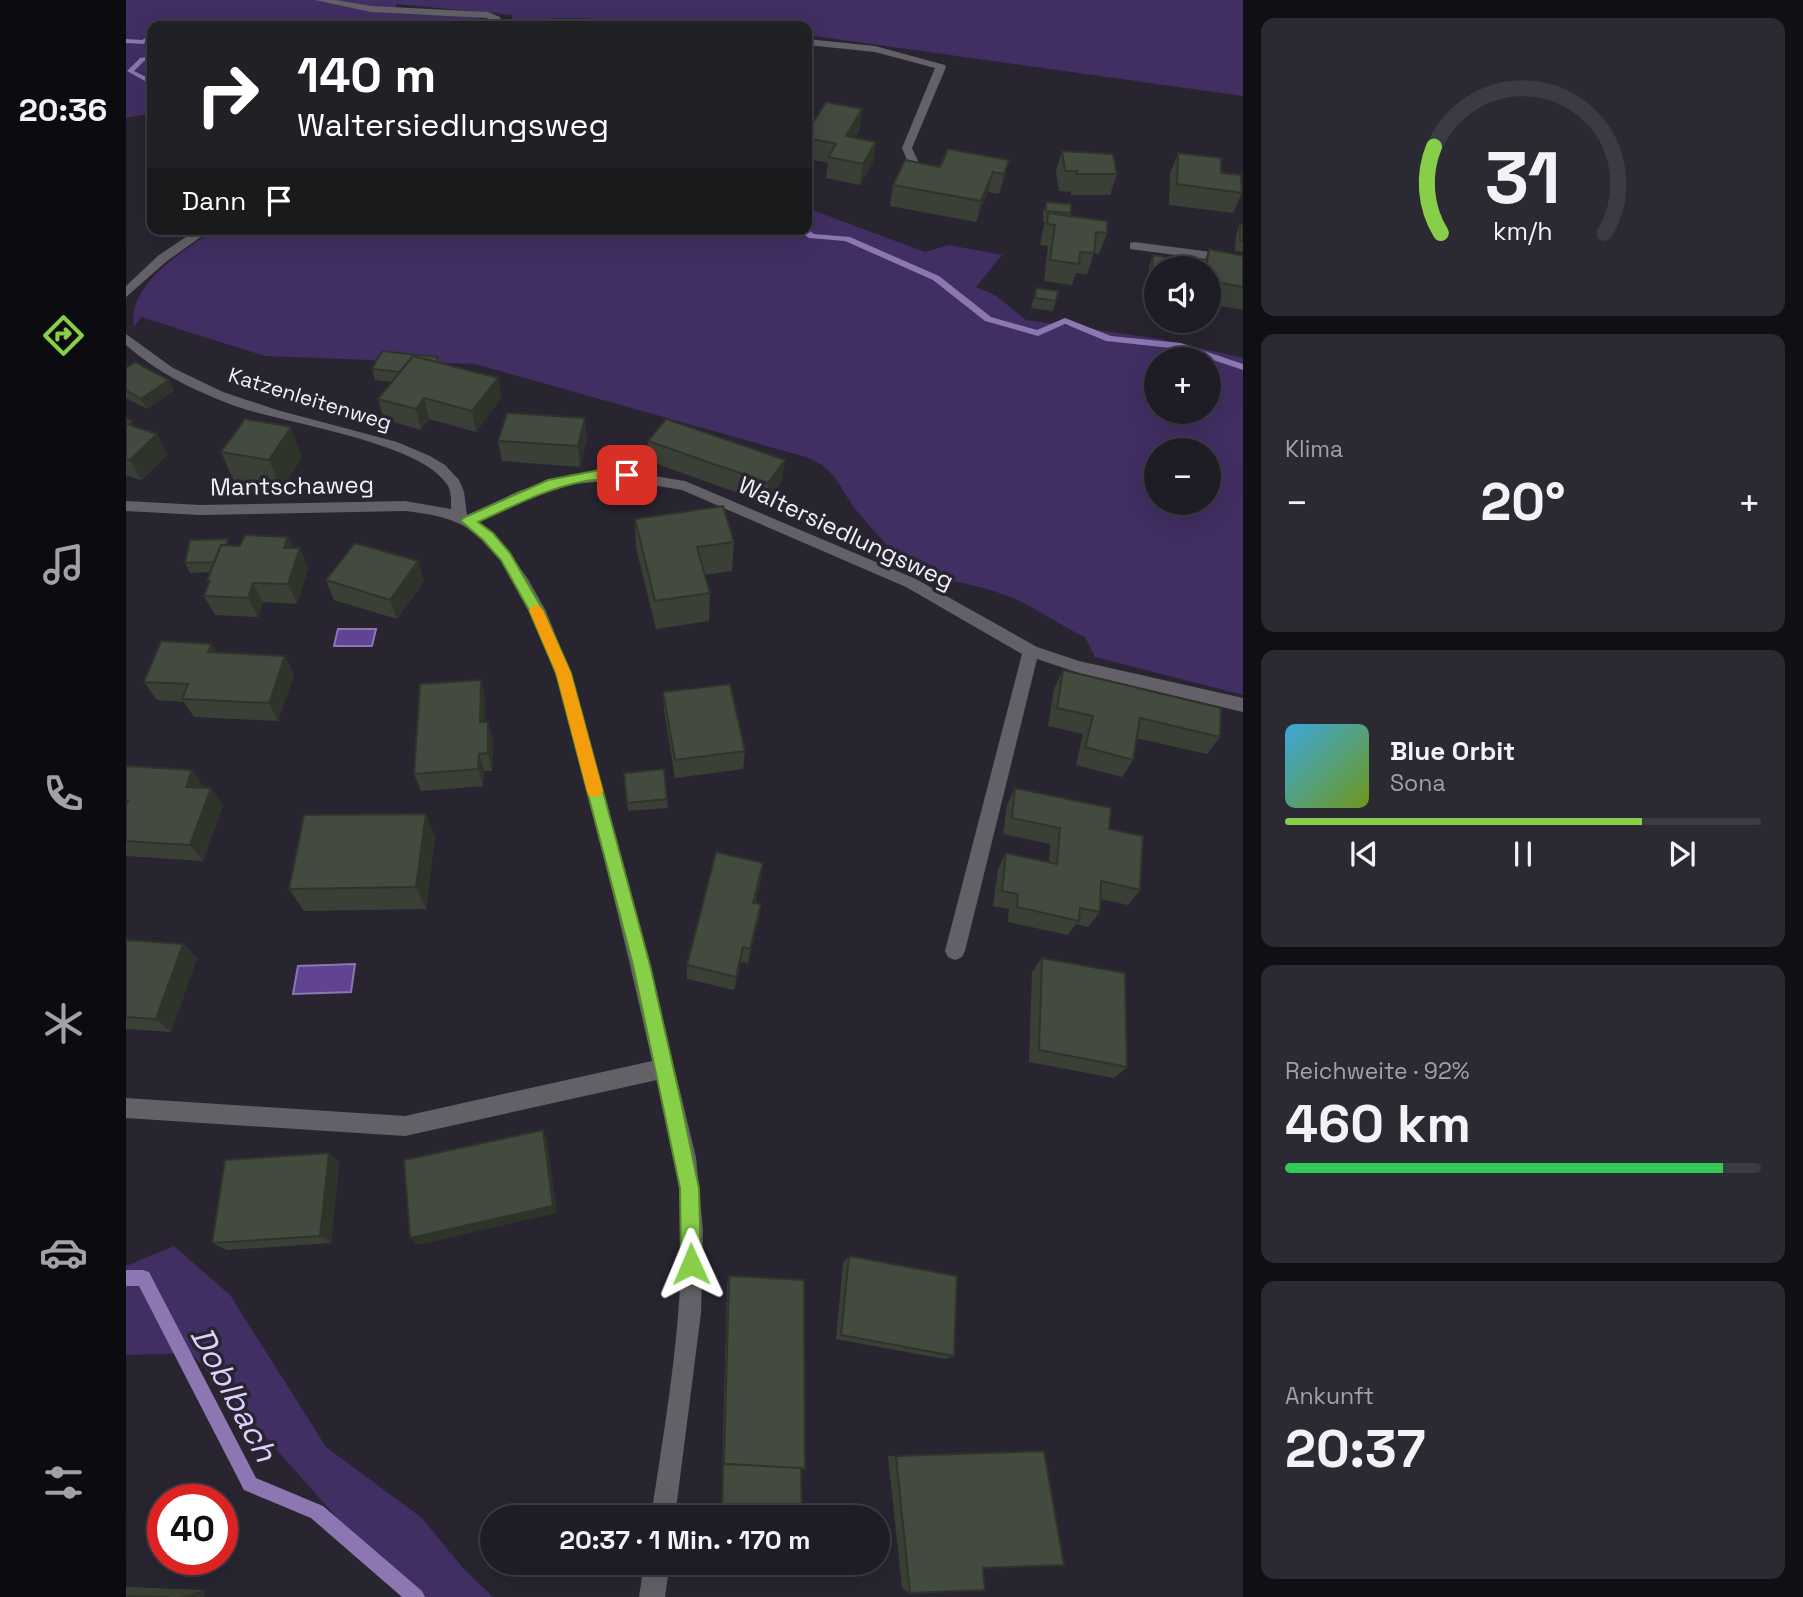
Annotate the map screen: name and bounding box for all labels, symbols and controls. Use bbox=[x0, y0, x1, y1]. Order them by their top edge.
text: 140 m bbox=[297, 44, 436, 106]
icon: right bbox=[182, 49, 273, 140]
text: 20:36 bbox=[19, 90, 107, 130]
text: Waltersiedlungsweg bbox=[297, 105, 609, 145]
text: 31 bbox=[1485, 131, 1561, 224]
icon: arrive bbox=[260, 182, 298, 220]
text: Dann bbox=[182, 184, 246, 218]
text: km/h bbox=[1493, 215, 1553, 247]
map controls bbox=[1144, 256, 1221, 515]
button: sound bbox=[1144, 256, 1221, 333]
icon: directions bbox=[39, 311, 88, 360]
button: + bbox=[1144, 347, 1221, 424]
street label: Katzenleitenweg bbox=[225, 361, 395, 436]
text: Klima bbox=[1285, 434, 1343, 464]
button: − bbox=[1144, 438, 1221, 515]
pin bbox=[597, 445, 657, 505]
icon: arrive bbox=[608, 456, 646, 494]
street label: Mantschaweg bbox=[210, 469, 374, 502]
street label: Waltersiedlungsweg bbox=[734, 469, 959, 596]
text: 20° bbox=[1480, 469, 1566, 535]
text: − bbox=[1285, 479, 1309, 527]
text: + bbox=[1737, 479, 1761, 527]
icon: music bbox=[39, 540, 88, 589]
text: Blue Orbit bbox=[1390, 734, 1515, 768]
text: Sona bbox=[1390, 768, 1446, 798]
icon: phone bbox=[39, 769, 88, 818]
icon: previous bbox=[1345, 835, 1383, 873]
icon: pause bbox=[1504, 835, 1542, 873]
icon: next bbox=[1663, 835, 1701, 873]
icon: climate bbox=[39, 999, 88, 1048]
text: Reichweite · 92% bbox=[1285, 1056, 1470, 1086]
text: 460 km bbox=[1285, 1091, 1471, 1157]
position arrow bbox=[654, 1227, 728, 1301]
icon: car bbox=[39, 1228, 88, 1277]
water label: Doblbach bbox=[182, 1320, 287, 1469]
text: Ankunft bbox=[1285, 1381, 1374, 1411]
text: 20:37 bbox=[1285, 1416, 1426, 1482]
icon: filters bbox=[39, 1458, 88, 1507]
speed limit sign: 40 bbox=[147, 1484, 238, 1575]
text: 20:37 · 1 Min. · 170 m bbox=[560, 1523, 810, 1557]

